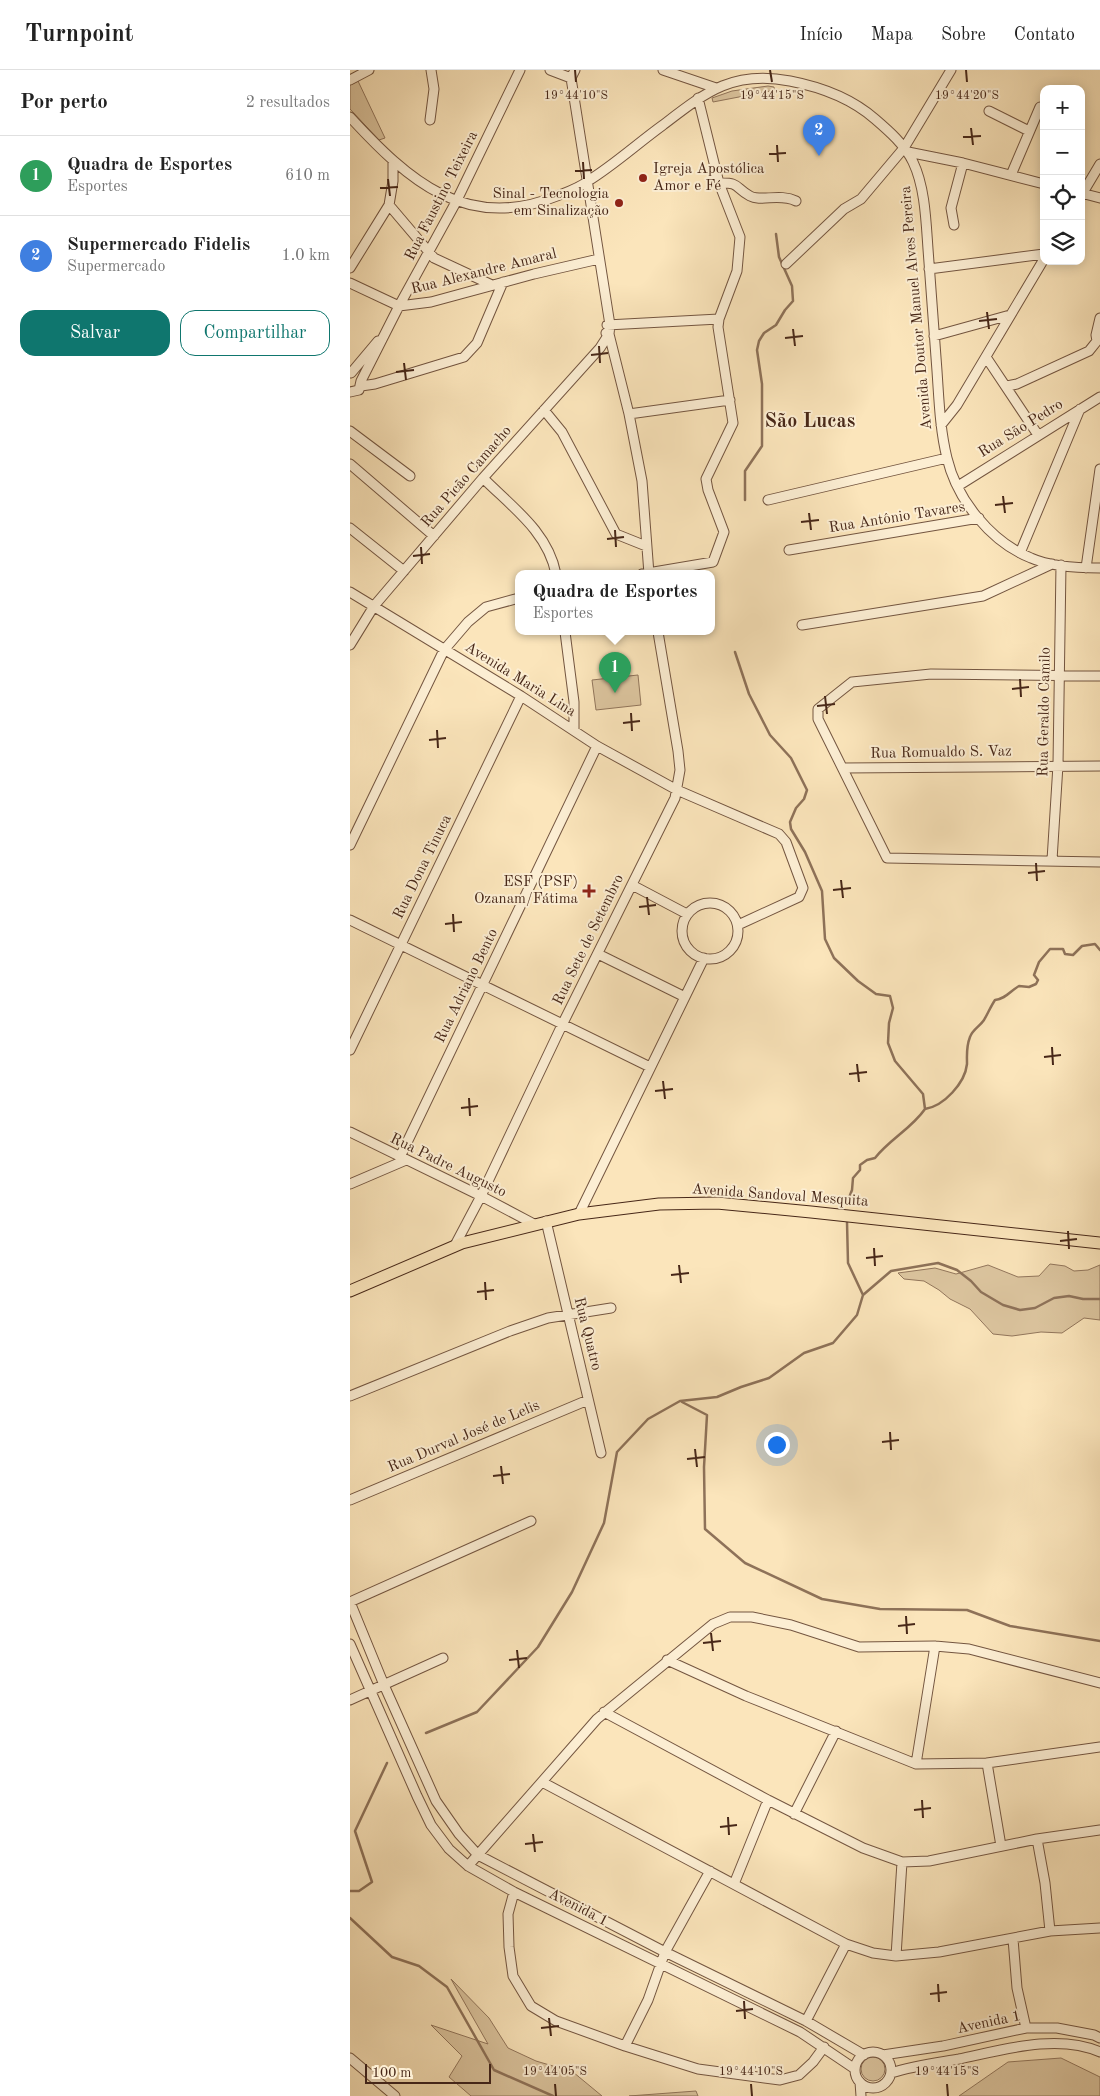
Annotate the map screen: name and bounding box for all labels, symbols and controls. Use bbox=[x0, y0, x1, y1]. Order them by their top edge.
text: Turnpoint bbox=[25, 23, 133, 47]
text: Início bbox=[799, 26, 843, 44]
text: Mapa bbox=[871, 26, 913, 44]
text: Sobre bbox=[941, 26, 986, 44]
text: Contato bbox=[1014, 26, 1075, 44]
map controls bbox=[1040, 85, 1085, 265]
button: + bbox=[1040, 85, 1085, 130]
text: 19°44'15"S bbox=[740, 89, 804, 102]
text: 19°44'10"S bbox=[544, 90, 608, 102]
text: 19°44'20"S bbox=[935, 90, 999, 102]
text: Por perto bbox=[20, 92, 108, 113]
text: 2 resultados bbox=[246, 95, 330, 111]
pin: 2 bbox=[803, 115, 835, 156]
street label: Rua Faustino Teixeira bbox=[403, 128, 481, 263]
button: − bbox=[1040, 130, 1085, 175]
text: Quadra de Esportes bbox=[67, 156, 232, 175]
place label: Igreja Apostólica Amor e Fé bbox=[653, 162, 765, 194]
text: 1 bbox=[31, 168, 41, 184]
text: 610 m bbox=[285, 168, 330, 184]
marker: Igreja Apostólica Amor e Fé bbox=[637, 172, 649, 184]
button: locate bbox=[1040, 175, 1085, 220]
text: Esportes bbox=[67, 179, 128, 195]
street label: Avenida Doutor Manuel Alves Pereira bbox=[899, 185, 935, 431]
place label: Sinal - Tecnologia em Sinalização bbox=[492, 187, 610, 219]
marker: Sinal - Tecnologia em Sinalização bbox=[613, 197, 625, 209]
button: layers bbox=[1040, 220, 1085, 265]
text: Supermercado Fidelis bbox=[67, 236, 250, 255]
street label: Rua Alexandre Amaral bbox=[410, 247, 558, 297]
text: 2 bbox=[31, 248, 41, 264]
text: 1.0 km bbox=[281, 248, 330, 264]
text: Supermercado bbox=[67, 259, 165, 275]
button: Salvar bbox=[20, 310, 170, 356]
button: Compartilhar bbox=[180, 310, 330, 356]
street label: Rua São Pedro bbox=[976, 397, 1066, 461]
district label: São Lucas bbox=[765, 412, 855, 432]
street label: Rua Picão Camacho bbox=[419, 423, 515, 531]
street label: Rua Antônio Tavares bbox=[828, 500, 966, 536]
popup bbox=[515, 570, 715, 635]
text: Quadra de Esportes bbox=[532, 583, 698, 602]
text: Esportes bbox=[532, 606, 593, 622]
street label: Avenida Maria Lina bbox=[462, 640, 579, 720]
street label: Rua Geraldo Camilo bbox=[1036, 647, 1054, 777]
pin: 1 bbox=[599, 652, 631, 693]
street label: Rua Romualdo S. Vaz bbox=[870, 744, 1012, 762]
street label: Rua Dona Tinuca bbox=[391, 812, 455, 922]
street label: Rua Sete de Setembro bbox=[551, 872, 627, 1008]
place label: ESF (PSF) Ozanam/Fátima bbox=[474, 875, 579, 907]
marker: ESF (PSF) Ozanam/Fátima bbox=[582, 884, 596, 898]
street label: Rua Adriano Bento bbox=[433, 927, 501, 1045]
street label: Rua Padre Augusto bbox=[388, 1131, 508, 1201]
street label: Avenida Sandoval Mesquita bbox=[691, 1182, 869, 1210]
street label: Rua Quatro bbox=[571, 1296, 603, 1372]
street label: Rua Durval José de Lelis bbox=[386, 1398, 542, 1476]
your location bbox=[764, 1432, 790, 1458]
street label: Avenida 1 bbox=[546, 1887, 610, 1929]
street label: Avenida 1 bbox=[956, 2009, 1022, 2037]
scale bar bbox=[365, 2061, 491, 2084]
text: 19°44'05"S bbox=[523, 2065, 587, 2078]
text: 19°44'15"S bbox=[915, 2065, 979, 2078]
text: 100 m bbox=[372, 2066, 411, 2080]
text: 19°44'10"S bbox=[719, 2066, 783, 2078]

